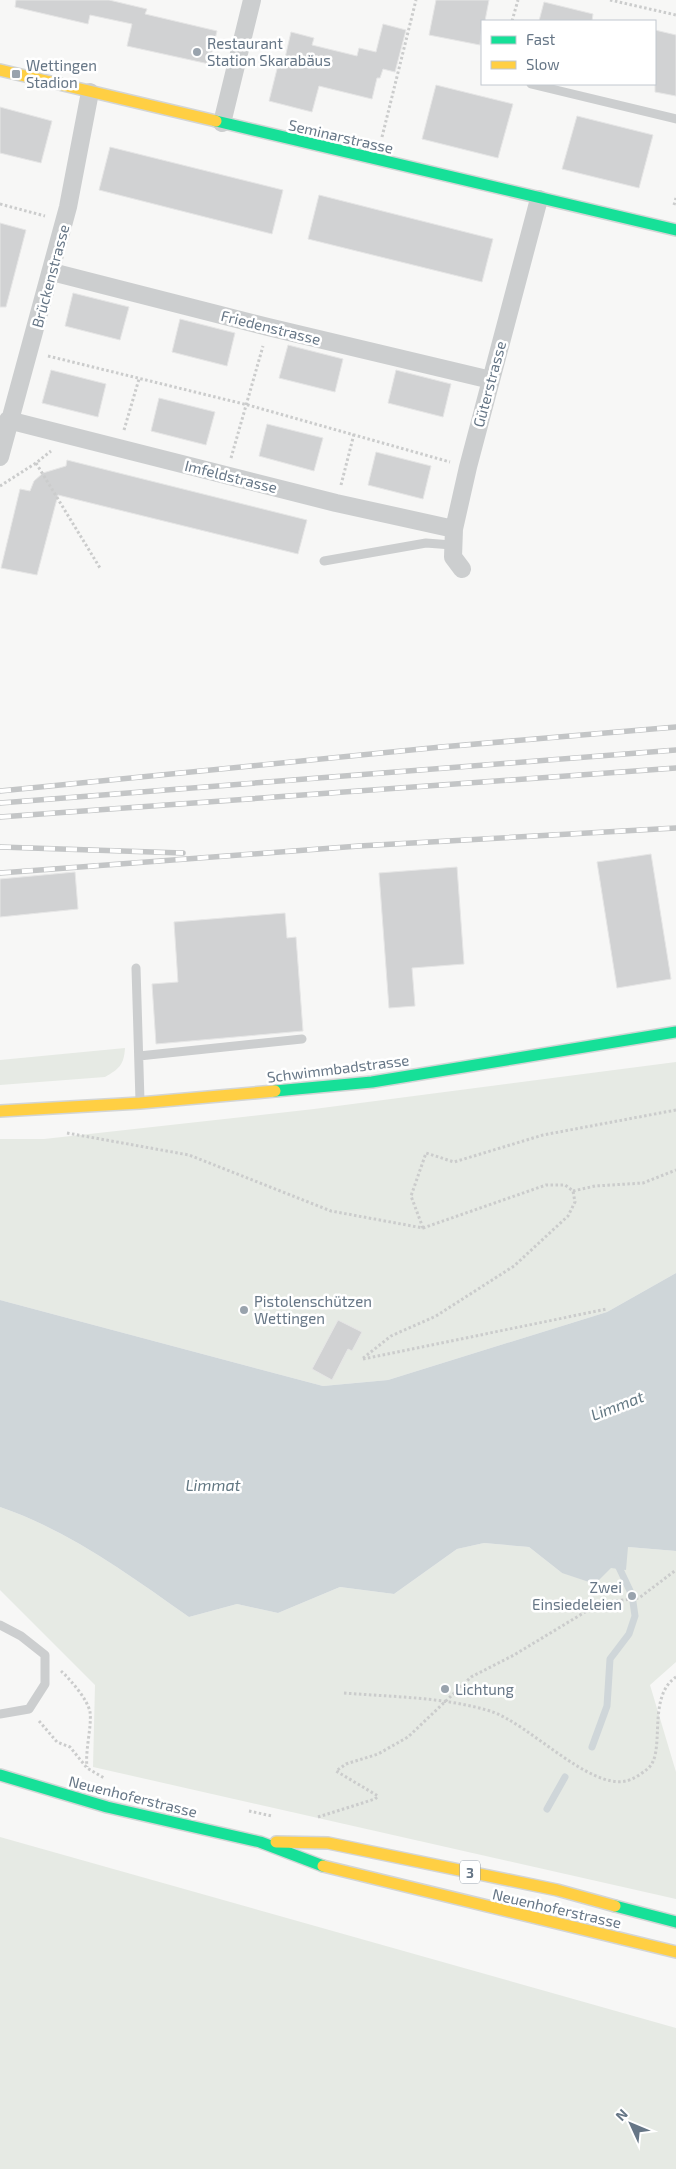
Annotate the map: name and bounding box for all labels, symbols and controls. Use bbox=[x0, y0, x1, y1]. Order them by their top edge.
legend bbox=[481, 20, 656, 85]
text: Fast bbox=[526, 30, 556, 48]
place label: Restaurant Station Skarabäus bbox=[207, 34, 331, 69]
marker: Restaurant Station Skarabäus bbox=[191, 46, 203, 58]
text: Slow bbox=[526, 55, 560, 73]
place label: Wettingen Stadion bbox=[26, 56, 97, 91]
marker: Wettingen Stadion bbox=[10, 68, 22, 80]
street label: Seminarstrasse bbox=[287, 115, 395, 157]
street label: Brückenstrasse bbox=[28, 222, 72, 330]
street label: Friedenstrasse bbox=[219, 306, 323, 348]
street label: Güterstrasse bbox=[469, 339, 509, 429]
street label: Imfeldstrasse bbox=[183, 456, 279, 496]
street label: Schwimmbadstrasse bbox=[266, 1050, 410, 1086]
place label: Pistolenschützen Wettingen bbox=[254, 1292, 372, 1327]
marker: Pistolenschützen Wettingen bbox=[238, 1304, 250, 1316]
water label: Limmat bbox=[588, 1386, 647, 1424]
water label: Limmat bbox=[185, 1475, 242, 1494]
place label: Zwei Einsiedeleien bbox=[532, 1578, 622, 1613]
marker: Zwei Einsiedeleien bbox=[626, 1590, 638, 1602]
place label: Lichtung bbox=[455, 1680, 514, 1698]
marker: Lichtung bbox=[439, 1683, 451, 1695]
street label: Neuenhoferstrasse bbox=[67, 1771, 199, 1821]
road number: 3 bbox=[460, 1860, 480, 1884]
street label: Neuenhoferstrasse bbox=[491, 1884, 623, 1932]
north arrow bbox=[606, 2099, 656, 2149]
text: N bbox=[612, 2105, 631, 2124]

